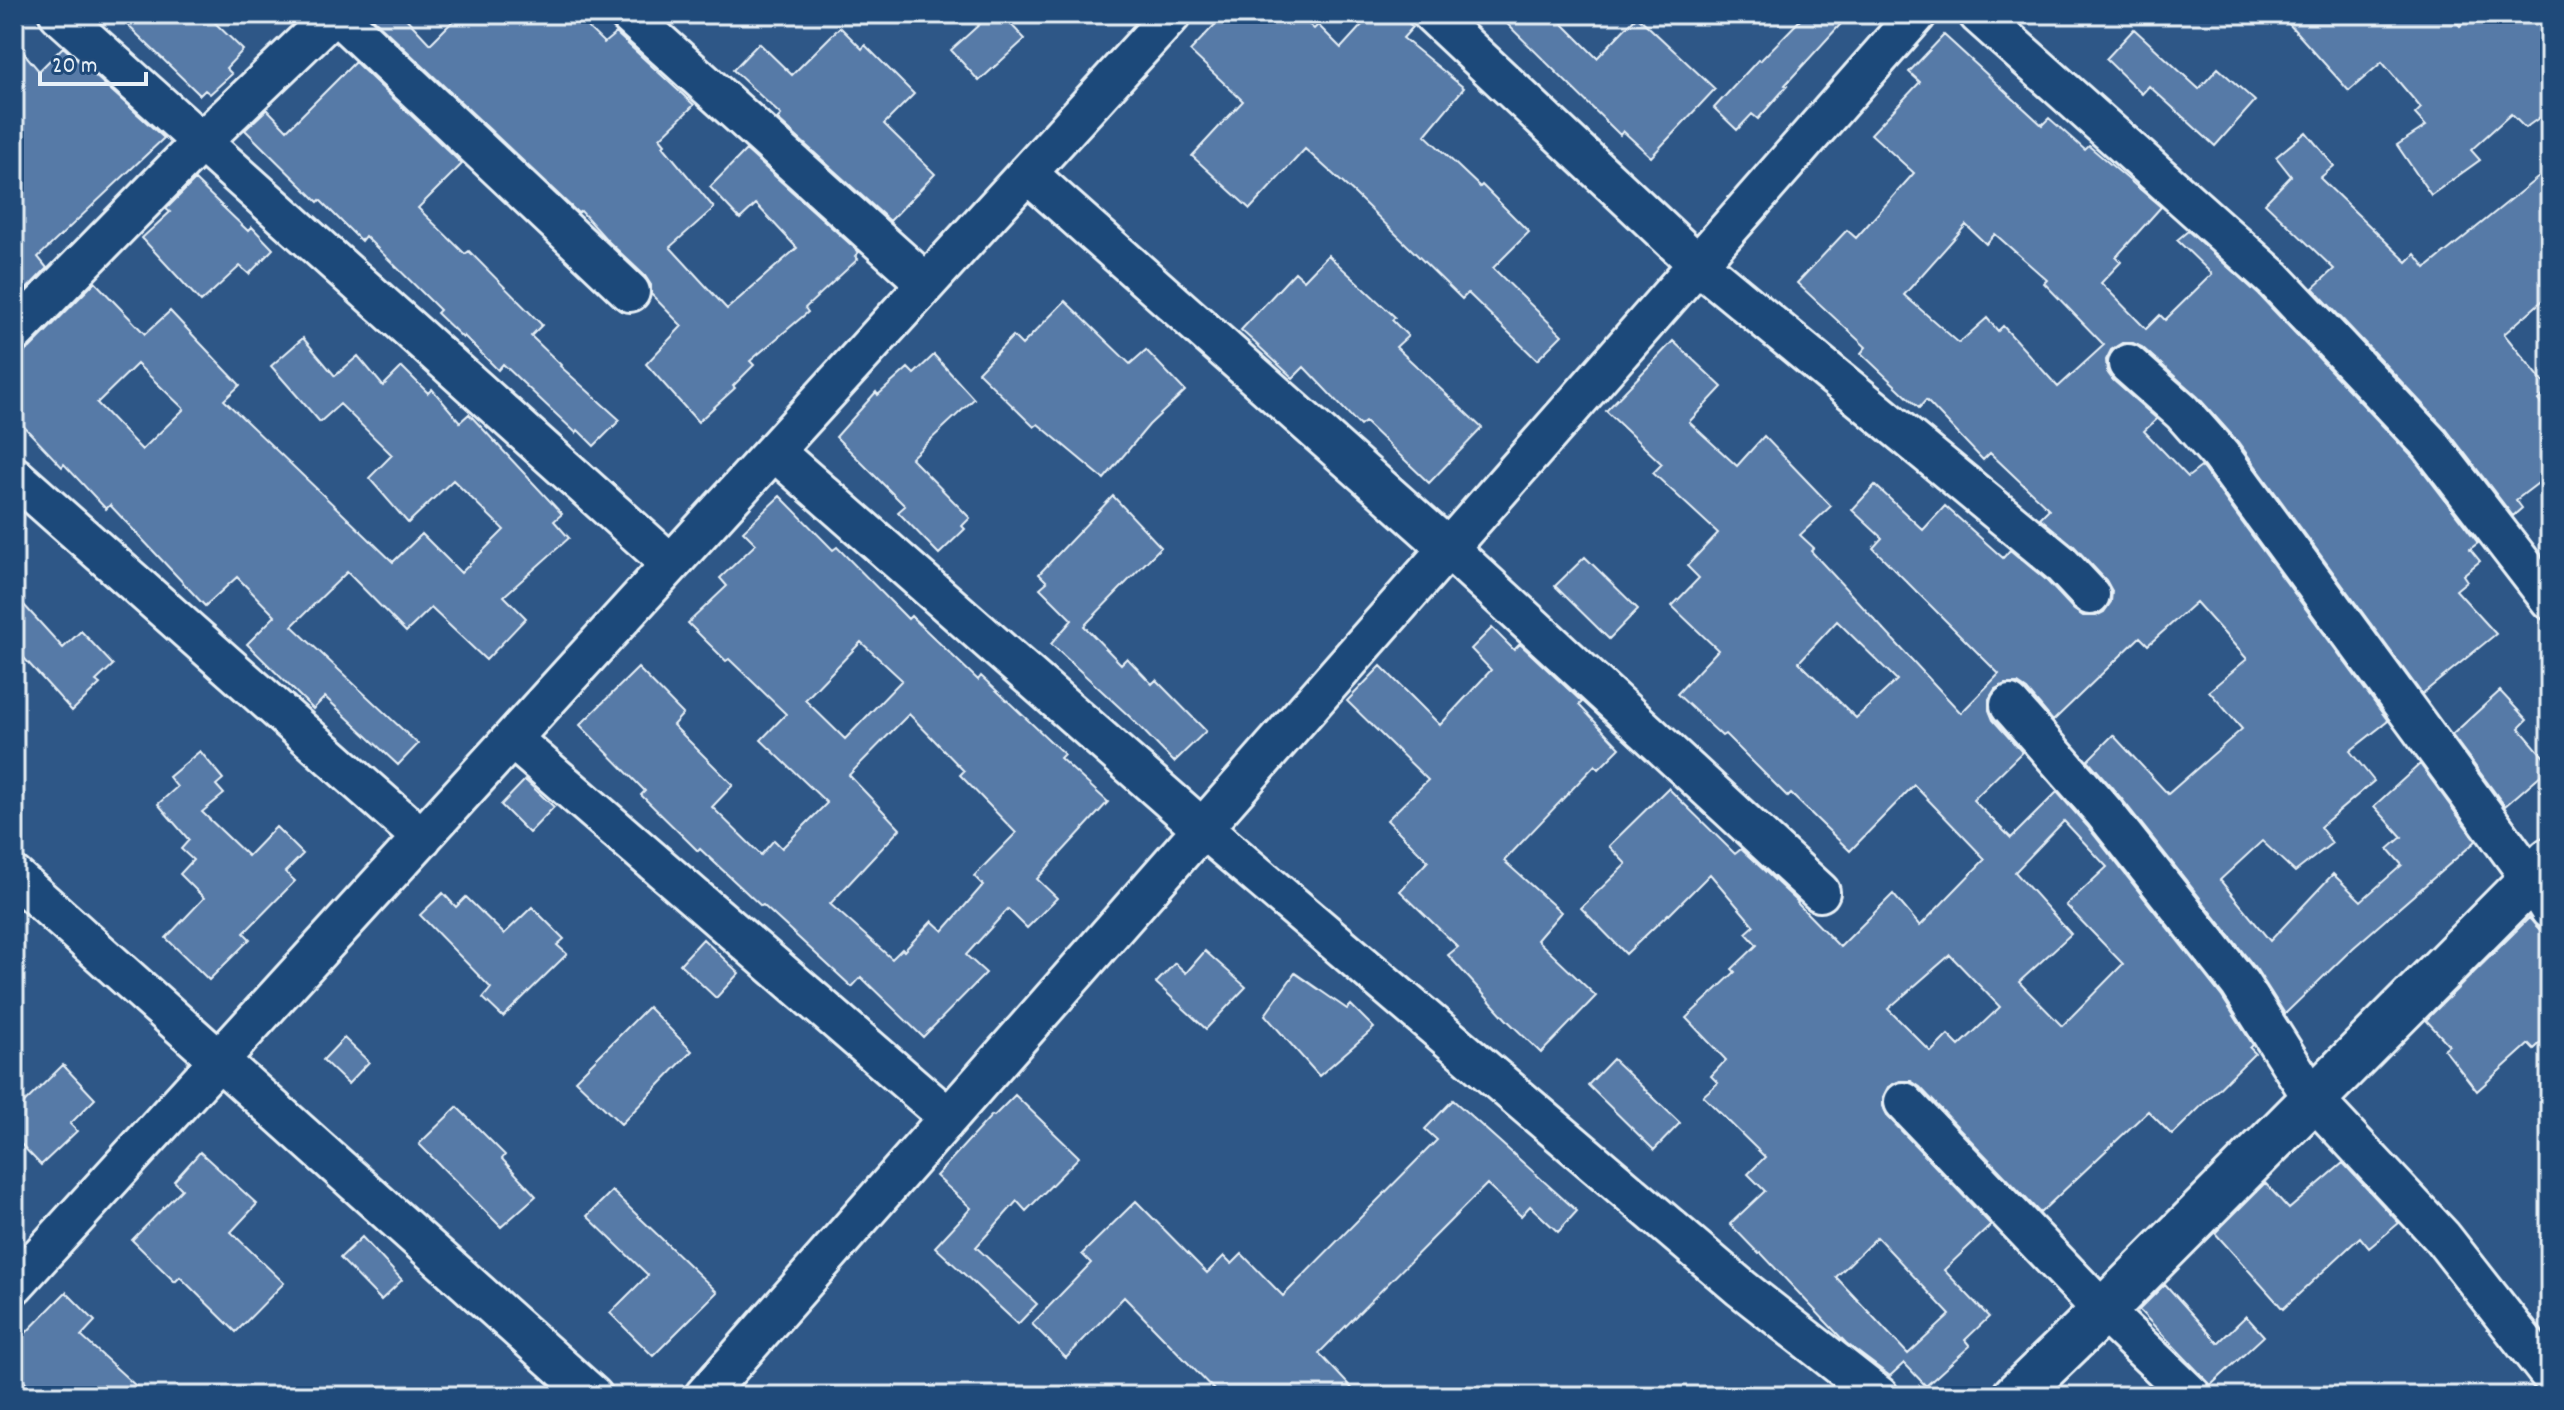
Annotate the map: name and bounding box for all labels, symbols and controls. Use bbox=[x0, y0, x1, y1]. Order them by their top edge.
scale bar bbox=[40, 36, 146, 86]
text: 20 m bbox=[52, 50, 98, 84]

